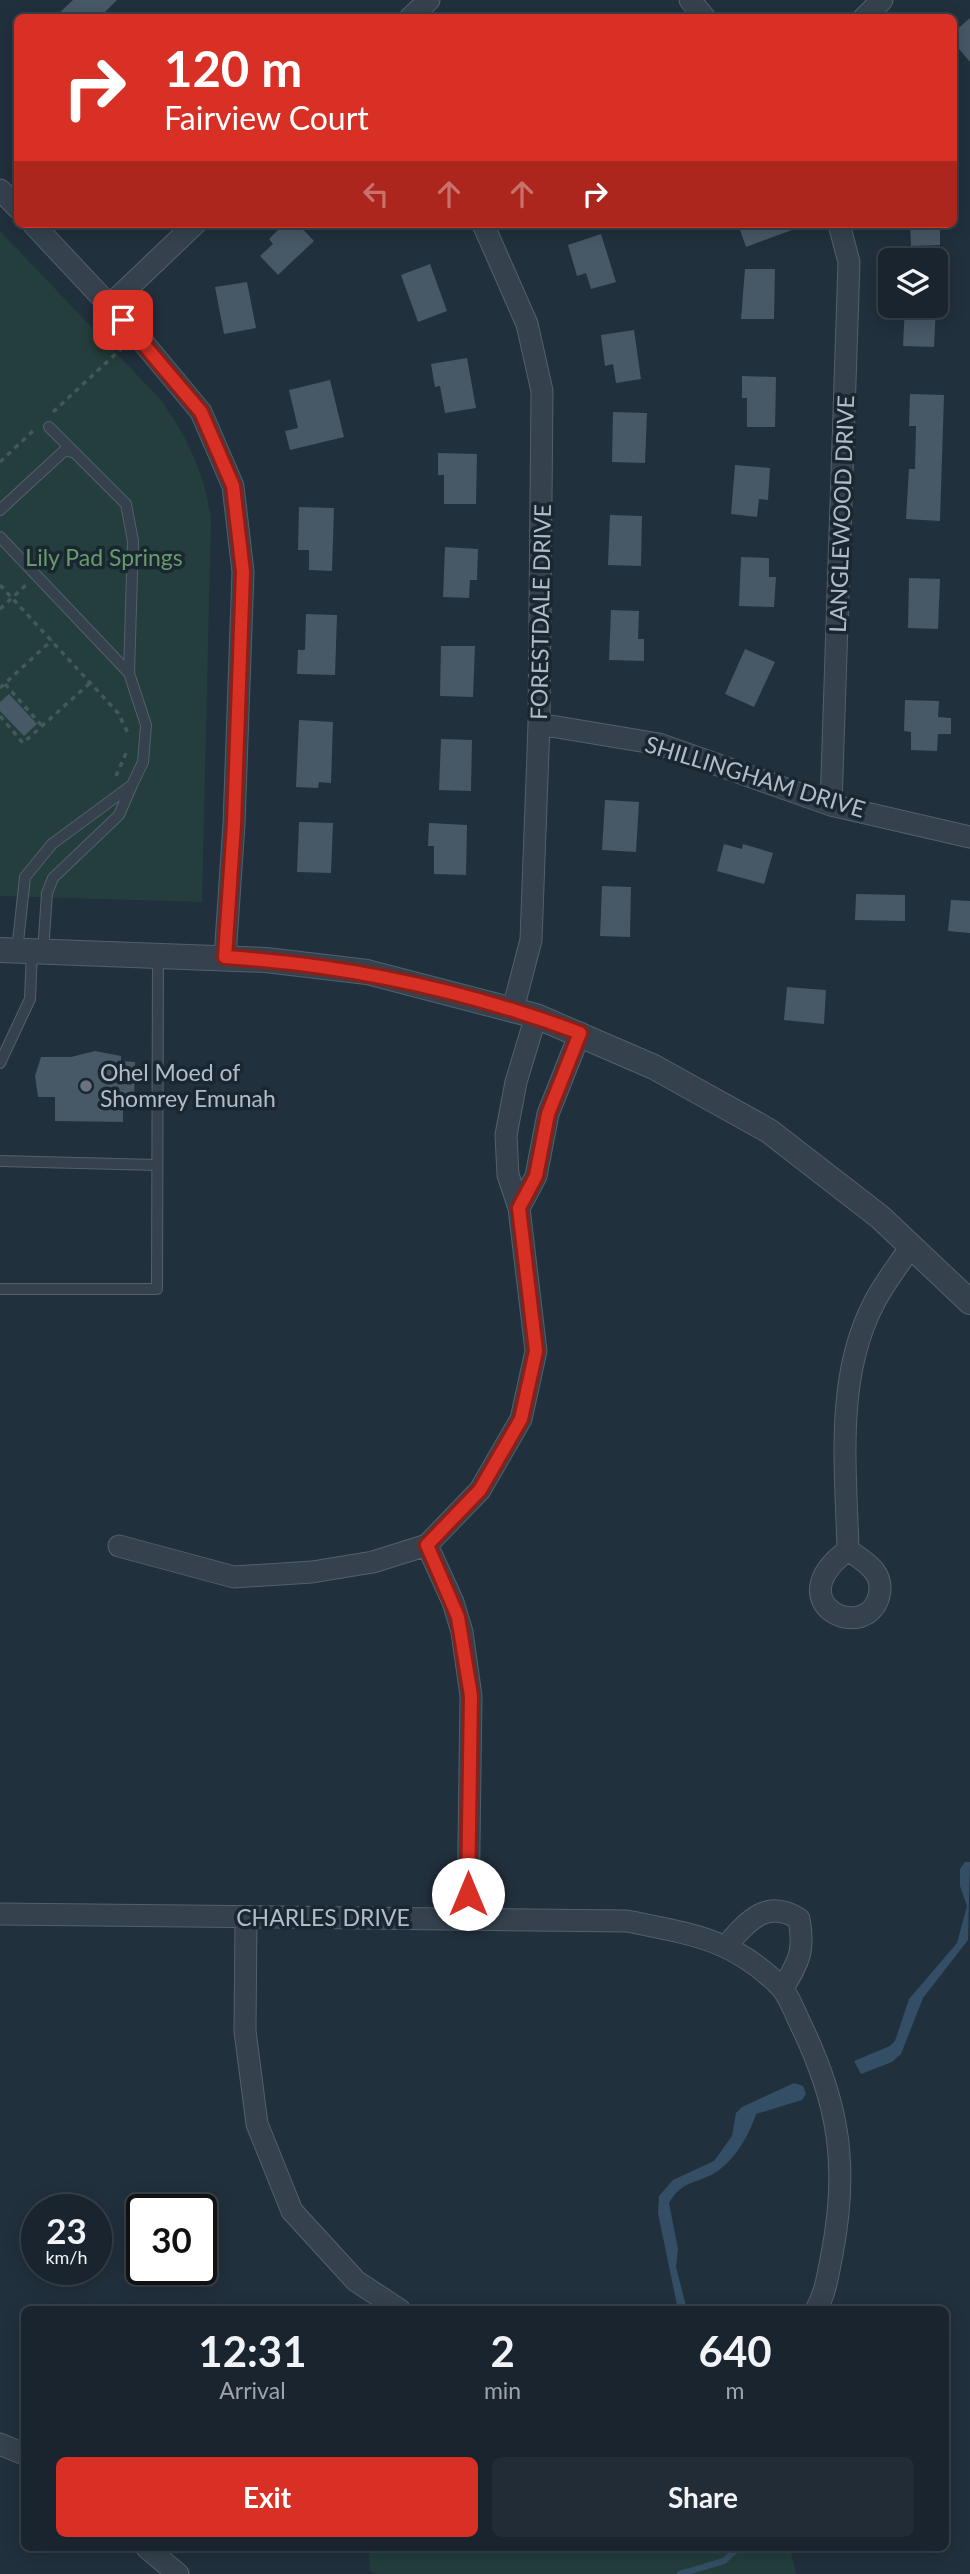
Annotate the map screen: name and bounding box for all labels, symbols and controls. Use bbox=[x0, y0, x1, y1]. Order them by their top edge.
text: 120 m bbox=[164, 39, 302, 97]
icon: right bbox=[49, 42, 140, 133]
text: Fairview Court bbox=[164, 98, 369, 137]
icon: left bbox=[357, 175, 395, 213]
icon: ahead bbox=[430, 175, 468, 213]
icon: ahead bbox=[503, 175, 541, 213]
icon: right bbox=[576, 175, 614, 213]
map controls bbox=[878, 248, 948, 318]
button: layers bbox=[878, 248, 948, 318]
pin bbox=[93, 290, 153, 350]
icon: arrive bbox=[104, 301, 142, 339]
street label: LANGLEWOOD DRIVE bbox=[823, 395, 859, 633]
street label: FORESTDALE DRIVE bbox=[524, 504, 556, 720]
park label: Lily Pad Springs bbox=[25, 543, 183, 571]
street label: SHILLINGHAM DRIVE bbox=[642, 729, 869, 823]
place label: Ohel Moed of Shomrey Emunah bbox=[100, 1058, 276, 1112]
marker: Ohel Moed of Shomrey Emunah bbox=[78, 1078, 94, 1094]
position arrow bbox=[431, 1857, 505, 1931]
street label: CHARLES DRIVE bbox=[236, 1903, 410, 1931]
speed limit sign: 30 bbox=[126, 2194, 217, 2285]
text: 23 bbox=[46, 2209, 87, 2251]
text: km/h bbox=[45, 2246, 88, 2268]
text: 12:31 bbox=[198, 2326, 307, 2376]
text: 2 bbox=[490, 2326, 515, 2376]
text: 640 bbox=[699, 2326, 772, 2376]
text: Arrival bbox=[219, 2376, 286, 2404]
text: min bbox=[484, 2376, 521, 2404]
text: m bbox=[726, 2376, 745, 2404]
button: Exit bbox=[56, 2457, 478, 2537]
button: Share bbox=[492, 2457, 914, 2537]

